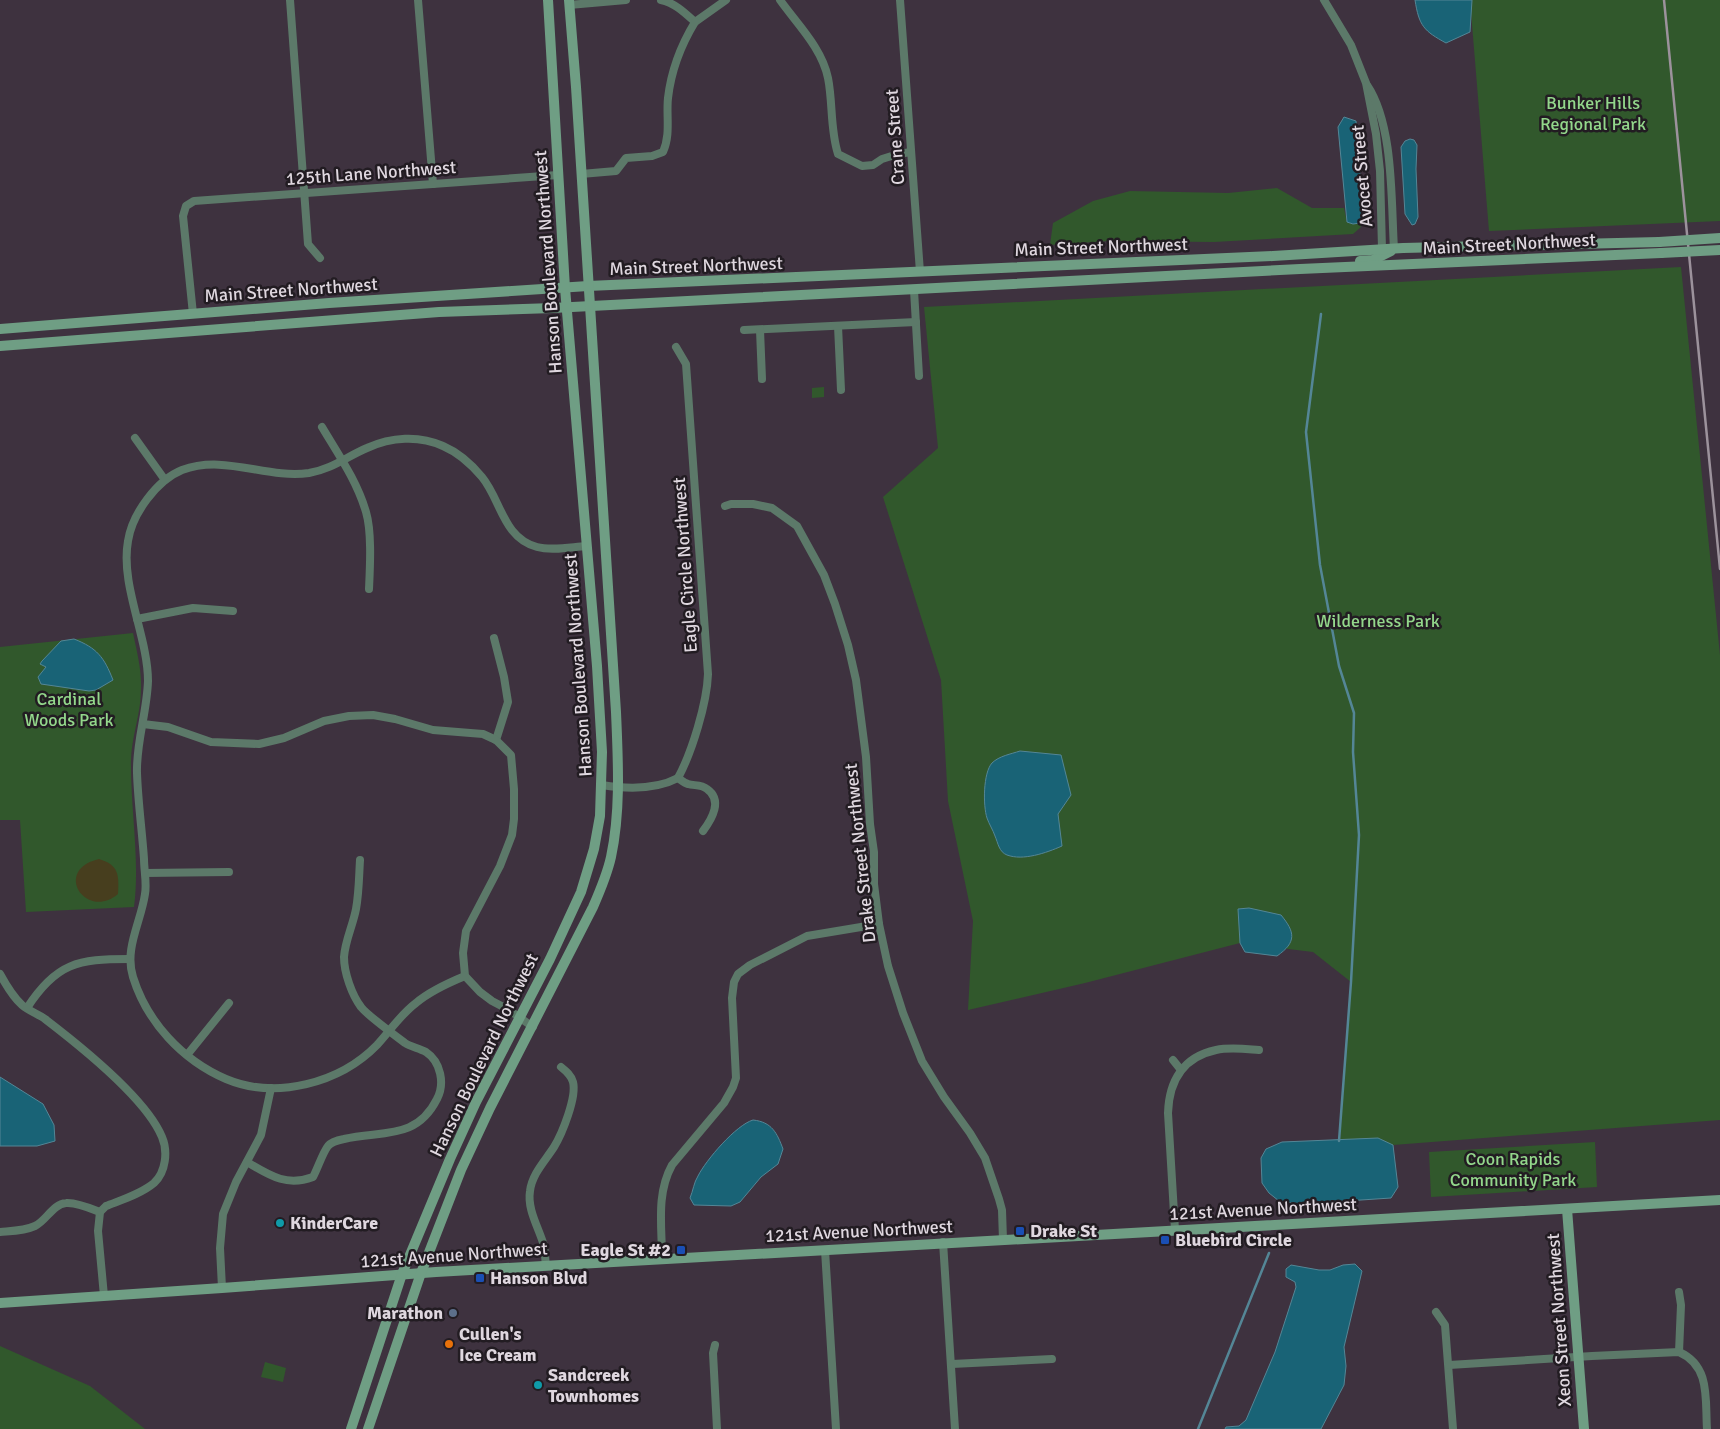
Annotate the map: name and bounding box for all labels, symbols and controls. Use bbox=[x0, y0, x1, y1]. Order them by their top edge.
street label: Crane Street bbox=[881, 88, 909, 186]
park label: Bunker Hills Regional Park bbox=[1540, 92, 1646, 135]
street label: Avocet Street bbox=[1347, 124, 1377, 228]
street label: Hanson Boulevard Northwest bbox=[529, 150, 567, 374]
street label: 125th Lane Northwest bbox=[285, 156, 457, 190]
street label: Main Street Northwest bbox=[1422, 228, 1596, 260]
street label: Main Street Northwest bbox=[1014, 233, 1188, 261]
street label: Main Street Northwest bbox=[609, 252, 783, 280]
street label: Main Street Northwest bbox=[204, 273, 378, 307]
street label: Eagle Circle Northwest bbox=[668, 477, 702, 653]
street label: Hanson Boulevard Northwest bbox=[559, 553, 597, 777]
park label: Wilderness Park bbox=[1316, 610, 1440, 632]
park label: Cardinal Woods Park bbox=[24, 688, 114, 731]
street label: Drake Street Northwest bbox=[840, 762, 880, 944]
street label: Hanson Boulevard Northwest bbox=[425, 950, 543, 1160]
park label: Coon Rapids Community Park bbox=[1450, 1148, 1576, 1191]
street label: 121st Avenue Northwest bbox=[1169, 1193, 1357, 1225]
place label: KinderCare bbox=[290, 1212, 378, 1234]
street label: 121st Avenue Northwest bbox=[765, 1215, 953, 1247]
marker: KinderCare bbox=[274, 1217, 286, 1229]
place label: Drake St bbox=[1030, 1220, 1097, 1242]
marker: Drake St bbox=[1014, 1225, 1026, 1237]
place label: Bluebird Circle bbox=[1175, 1229, 1292, 1251]
street label: Xeon Street Northwest bbox=[1542, 1233, 1576, 1407]
marker: Bluebird Circle bbox=[1159, 1234, 1171, 1246]
street label: 121st Avenue Northwest bbox=[359, 1237, 549, 1273]
place label: Eagle St #2 bbox=[580, 1239, 671, 1261]
marker: Eagle St #2 bbox=[675, 1244, 687, 1256]
place label: Hanson Blvd bbox=[490, 1267, 588, 1289]
marker: Hanson Blvd bbox=[474, 1272, 486, 1284]
place label: Marathon bbox=[367, 1302, 443, 1324]
marker: Marathon bbox=[447, 1307, 459, 1319]
place label: Cullen's Ice Cream bbox=[459, 1323, 537, 1366]
marker: Cullen's Ice Cream bbox=[443, 1338, 455, 1350]
place label: Sandcreek Townhomes bbox=[548, 1364, 639, 1407]
marker: Sandcreek Townhomes bbox=[532, 1379, 544, 1391]

